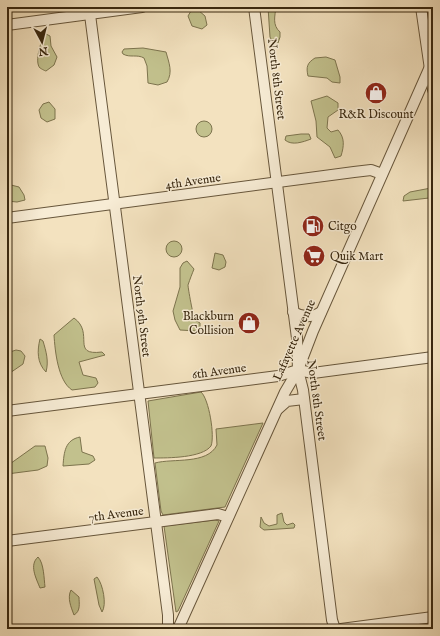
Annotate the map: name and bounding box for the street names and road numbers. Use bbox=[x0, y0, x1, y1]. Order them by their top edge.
street label: North 8th Street bbox=[264, 38, 289, 120]
street label: 4th Avenue bbox=[164, 170, 222, 193]
street label: North 9th Street bbox=[129, 274, 154, 358]
street label: Lafayette Avenue bbox=[270, 297, 319, 383]
street label: North 8th Street bbox=[303, 359, 330, 442]
street label: 6th Avenue bbox=[191, 360, 248, 383]
street label: 7th Avenue bbox=[88, 504, 145, 525]

